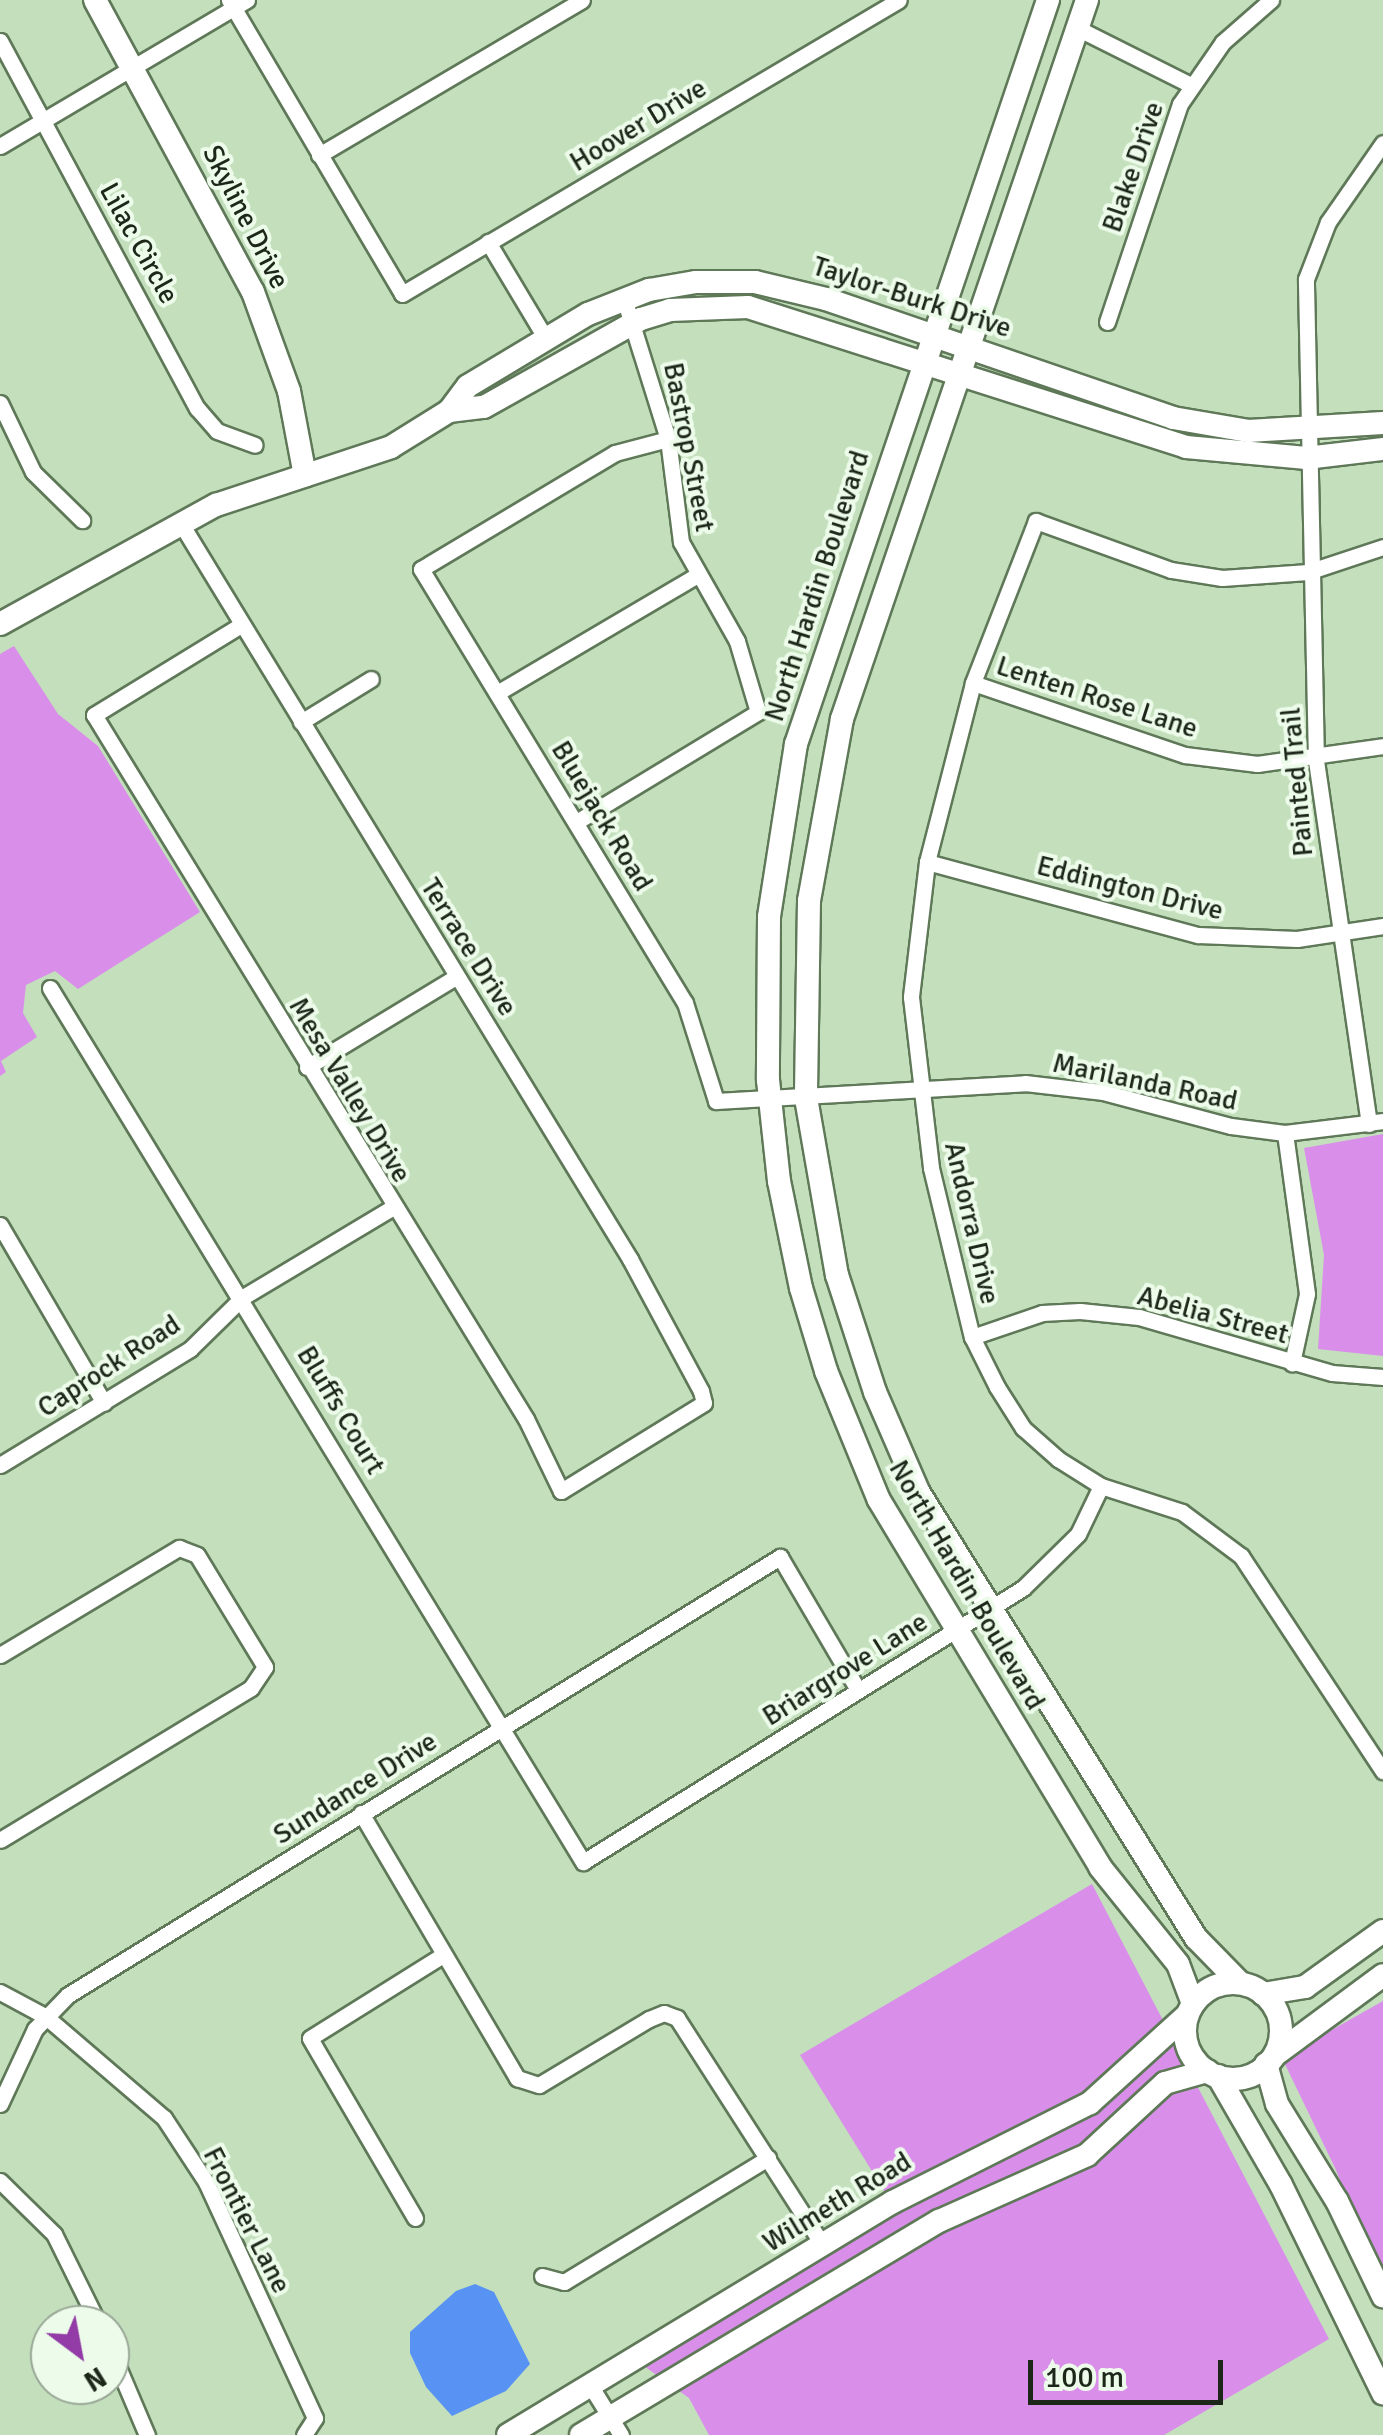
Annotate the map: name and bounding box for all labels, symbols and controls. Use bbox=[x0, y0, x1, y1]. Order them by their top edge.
street label: Hoover Drive bbox=[564, 71, 712, 179]
street label: Blake Drive bbox=[1095, 97, 1171, 237]
street label: Skyline Drive bbox=[196, 140, 296, 294]
street label: Lilac Circle bbox=[92, 177, 186, 309]
street label: Taylor-Burk Drive bbox=[809, 249, 1015, 345]
street label: Bastrop Street bbox=[656, 360, 722, 534]
street label: North Hardin Boulevard bbox=[757, 446, 877, 726]
street label: Lenten Rose Lane bbox=[992, 649, 1202, 745]
street label: Painted Trail bbox=[1274, 706, 1320, 858]
street label: Bluejack Road bbox=[544, 735, 660, 897]
street label: Eddington Drive bbox=[1033, 849, 1227, 927]
street label: Terrace Drive bbox=[413, 872, 525, 1022]
street label: Mesa Valley Drive bbox=[282, 991, 418, 1189]
street label: Marilanda Road bbox=[1050, 1046, 1240, 1118]
street label: Andorra Drive bbox=[937, 1139, 1007, 1307]
street label: Abelia Street bbox=[1134, 1279, 1292, 1351]
street label: Caprock Road bbox=[31, 1307, 187, 1425]
street label: Bluffs Court bbox=[290, 1340, 392, 1480]
street label: North Hardin Boulevard bbox=[882, 1454, 1052, 1716]
street label: Briargrove Lane bbox=[756, 1605, 934, 1733]
street label: Sundance Drive bbox=[267, 1724, 443, 1852]
street label: Frontier Lane bbox=[196, 2141, 298, 2299]
street label: Wilmeth Road bbox=[757, 2145, 917, 2259]
north arrow bbox=[30, 2305, 130, 2405]
scale bar bbox=[1033, 2340, 1228, 2402]
text: N bbox=[78, 2359, 112, 2398]
text: 100 m bbox=[1045, 2359, 1124, 2396]

